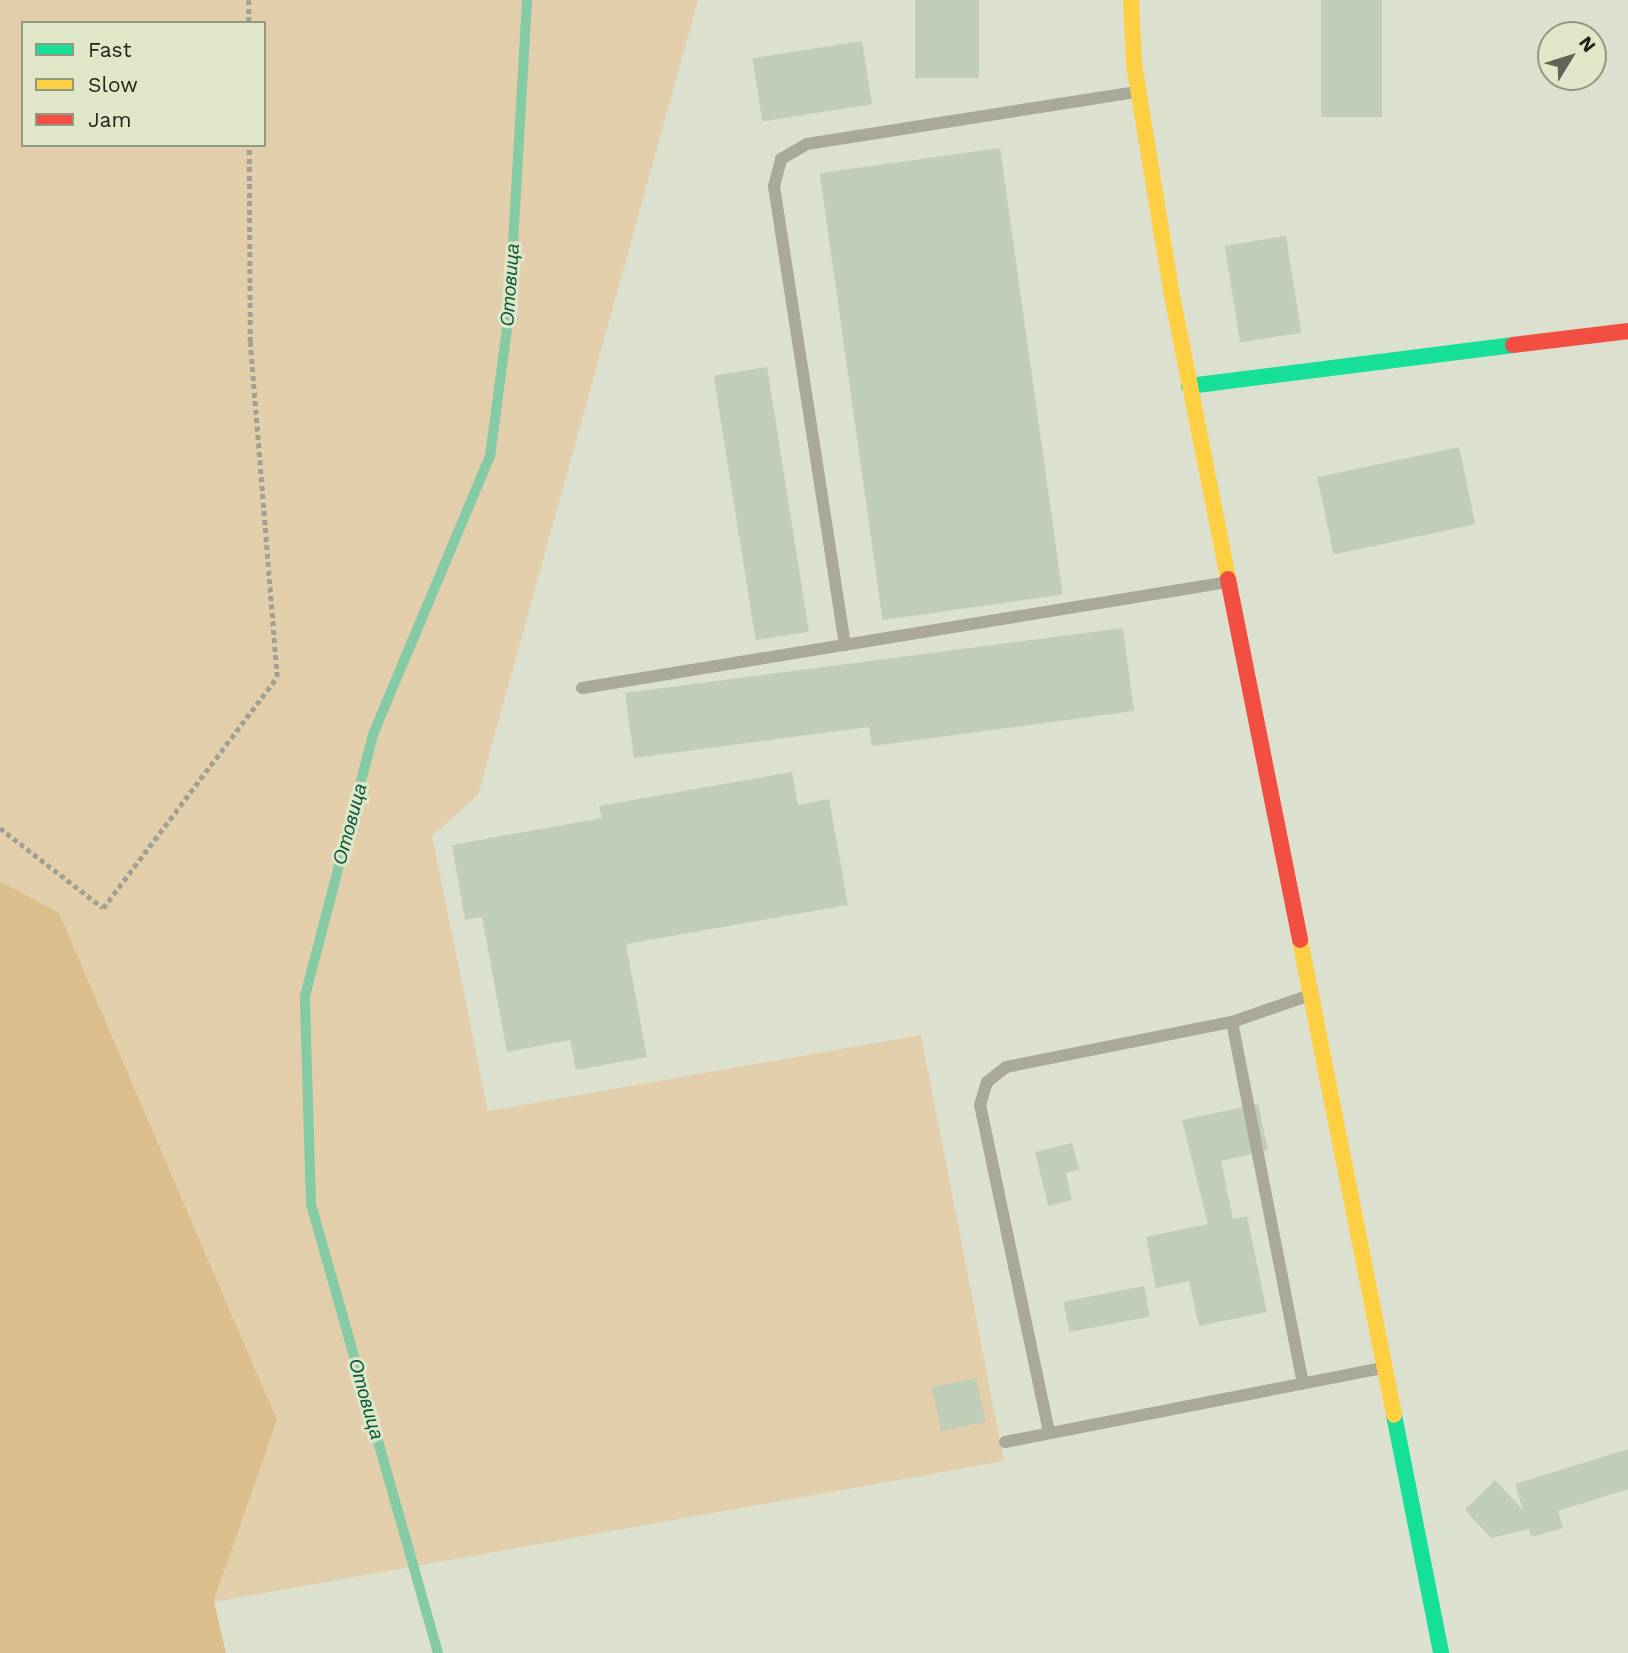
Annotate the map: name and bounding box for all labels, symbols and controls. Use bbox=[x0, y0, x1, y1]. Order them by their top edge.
legend bbox=[21, 21, 266, 147]
north arrow bbox=[1537, 21, 1607, 91]
text: N bbox=[1574, 31, 1601, 57]
text: Fast bbox=[88, 37, 132, 62]
text: Slow bbox=[88, 72, 138, 97]
text: Jam bbox=[88, 107, 131, 132]
water label: Отовица bbox=[496, 243, 524, 327]
water label: Отовица bbox=[328, 781, 372, 867]
water label: Отовица bbox=[344, 1356, 388, 1442]

